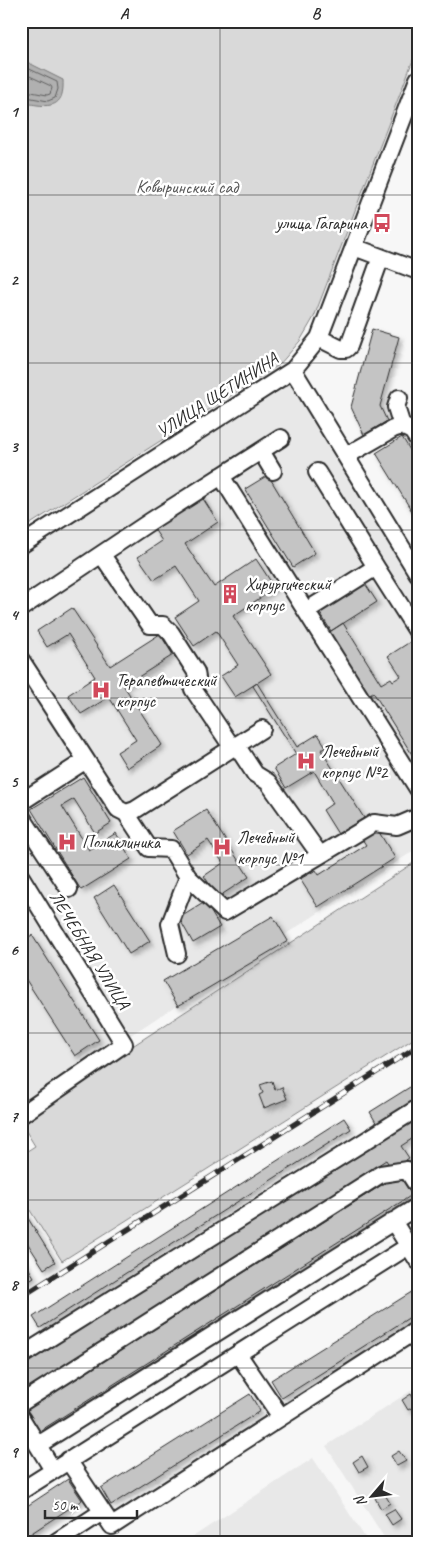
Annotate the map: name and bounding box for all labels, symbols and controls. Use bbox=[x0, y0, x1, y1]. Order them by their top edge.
text: A bbox=[120, 4, 130, 24]
text: B bbox=[312, 4, 322, 24]
text: 1 bbox=[10, 102, 19, 122]
park label: Ковыринский сад bbox=[136, 176, 240, 198]
place label: улица Гагарина bbox=[275, 212, 368, 234]
bus stop icon: улица Гагарина bbox=[371, 212, 393, 234]
text: 2 bbox=[10, 270, 19, 290]
street label: УЛИЦА ЩЕТИНИНА bbox=[152, 347, 283, 442]
text: 3 bbox=[10, 437, 19, 457]
place label: Хирургический корпус bbox=[245, 573, 333, 616]
building icon: Хирургический корпус bbox=[219, 583, 241, 605]
text: 4 bbox=[10, 605, 19, 625]
place label: Терапевтический корпус bbox=[116, 669, 218, 712]
hospital icon: Терапевтический корпус bbox=[90, 679, 112, 701]
place label: Лечебный корпус №2 bbox=[321, 740, 389, 783]
hospital icon: Лечебный корпус №2 bbox=[295, 750, 317, 772]
text: 5 bbox=[11, 772, 20, 792]
place label: Лечебный корпус №1 bbox=[237, 826, 304, 869]
hospital icon: Поликлиника bbox=[56, 831, 78, 853]
place label: Поликлиника bbox=[82, 831, 162, 853]
hospital icon: Лечебный корпус №1 bbox=[211, 836, 233, 858]
street label: ЛЕЧЕБНАЯ УЛИЦА bbox=[45, 887, 136, 1014]
text: 6 bbox=[10, 940, 19, 960]
text: 7 bbox=[10, 1107, 19, 1127]
text: 8 bbox=[10, 1275, 19, 1295]
text: 9 bbox=[10, 1442, 19, 1462]
north arrow bbox=[346, 1470, 396, 1520]
scale bar bbox=[45, 1488, 138, 1520]
text: N bbox=[350, 1492, 371, 1510]
text: 50 m bbox=[52, 1496, 79, 1515]

